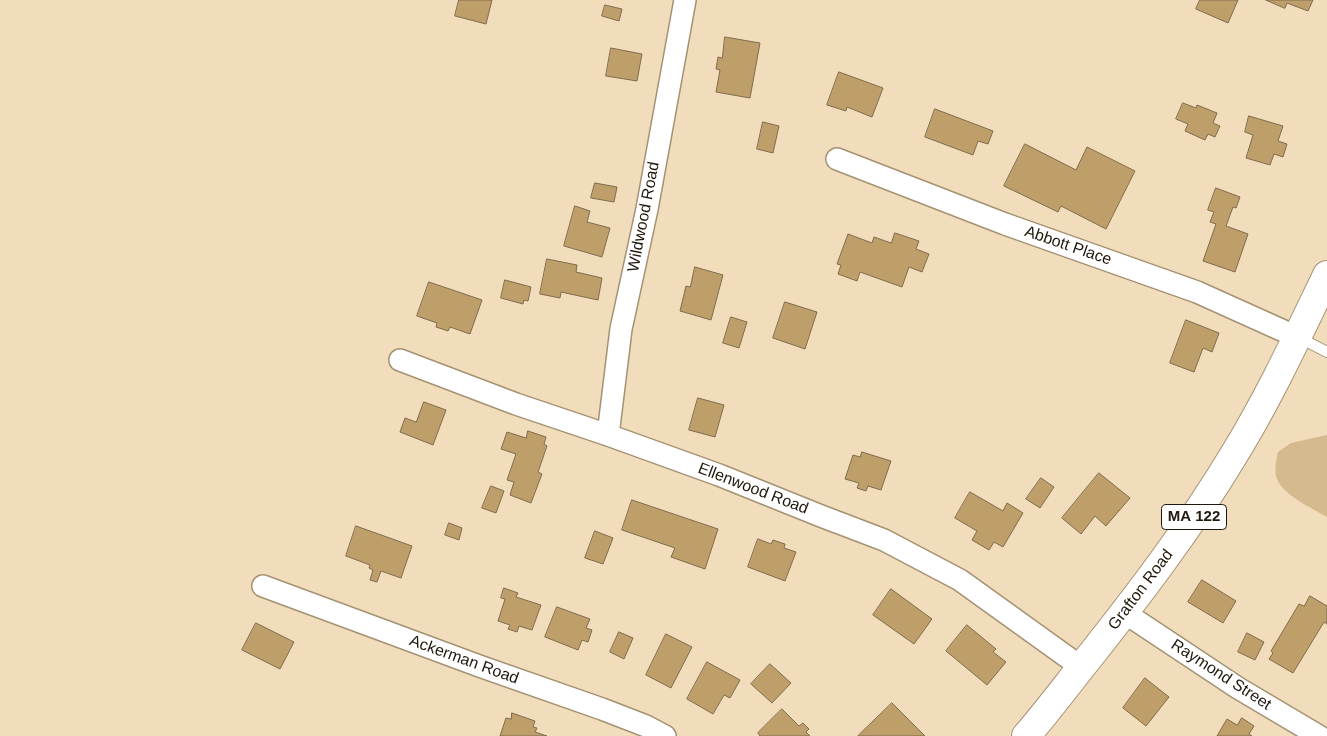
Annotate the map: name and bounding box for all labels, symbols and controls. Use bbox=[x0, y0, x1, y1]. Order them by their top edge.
street label: Wildwood Road bbox=[624, 160, 664, 274]
street label: Abbott Place bbox=[1022, 222, 1114, 270]
street label: Ellenwood Road bbox=[695, 459, 811, 519]
road number: MA 122 bbox=[1162, 504, 1226, 530]
street label: Grafton Road bbox=[1104, 546, 1178, 634]
street label: Ackerman Road bbox=[407, 631, 521, 689]
street label: Raymond Street bbox=[1167, 635, 1275, 715]

